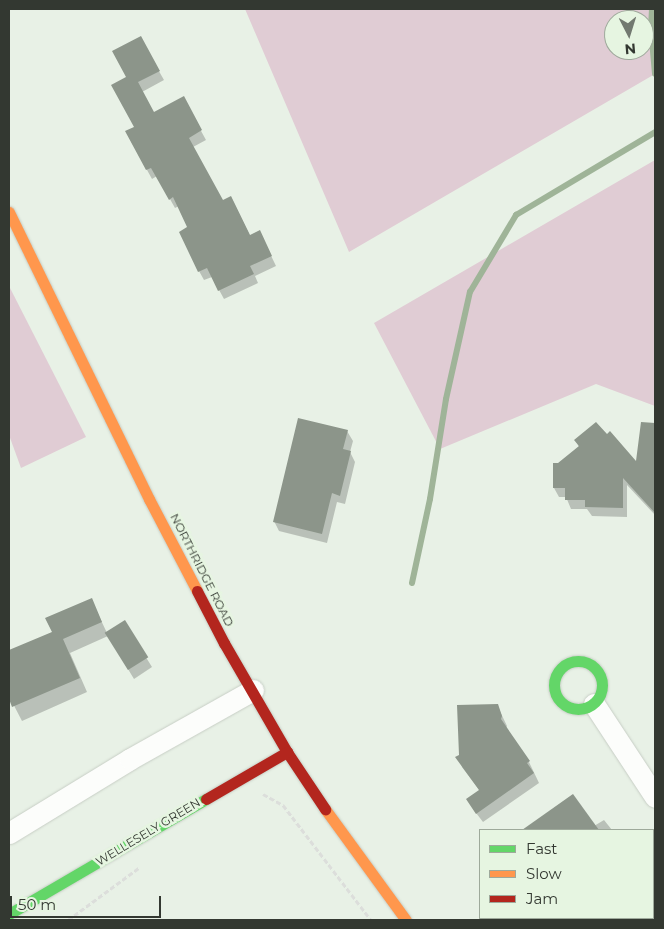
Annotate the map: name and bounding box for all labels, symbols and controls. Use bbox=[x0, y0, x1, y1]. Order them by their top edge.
north arrow bbox=[604, 10, 654, 60]
text: N bbox=[624, 39, 637, 58]
street label: NORTHRIDGE ROAD bbox=[167, 511, 237, 629]
street label: WELLESELY GREEN bbox=[93, 795, 203, 869]
legend bbox=[479, 829, 654, 919]
text: Fast bbox=[526, 839, 557, 858]
text: Slow bbox=[526, 864, 562, 883]
scale bar bbox=[12, 886, 164, 918]
text: Jam bbox=[526, 889, 558, 908]
text: 50 m bbox=[18, 895, 56, 914]

